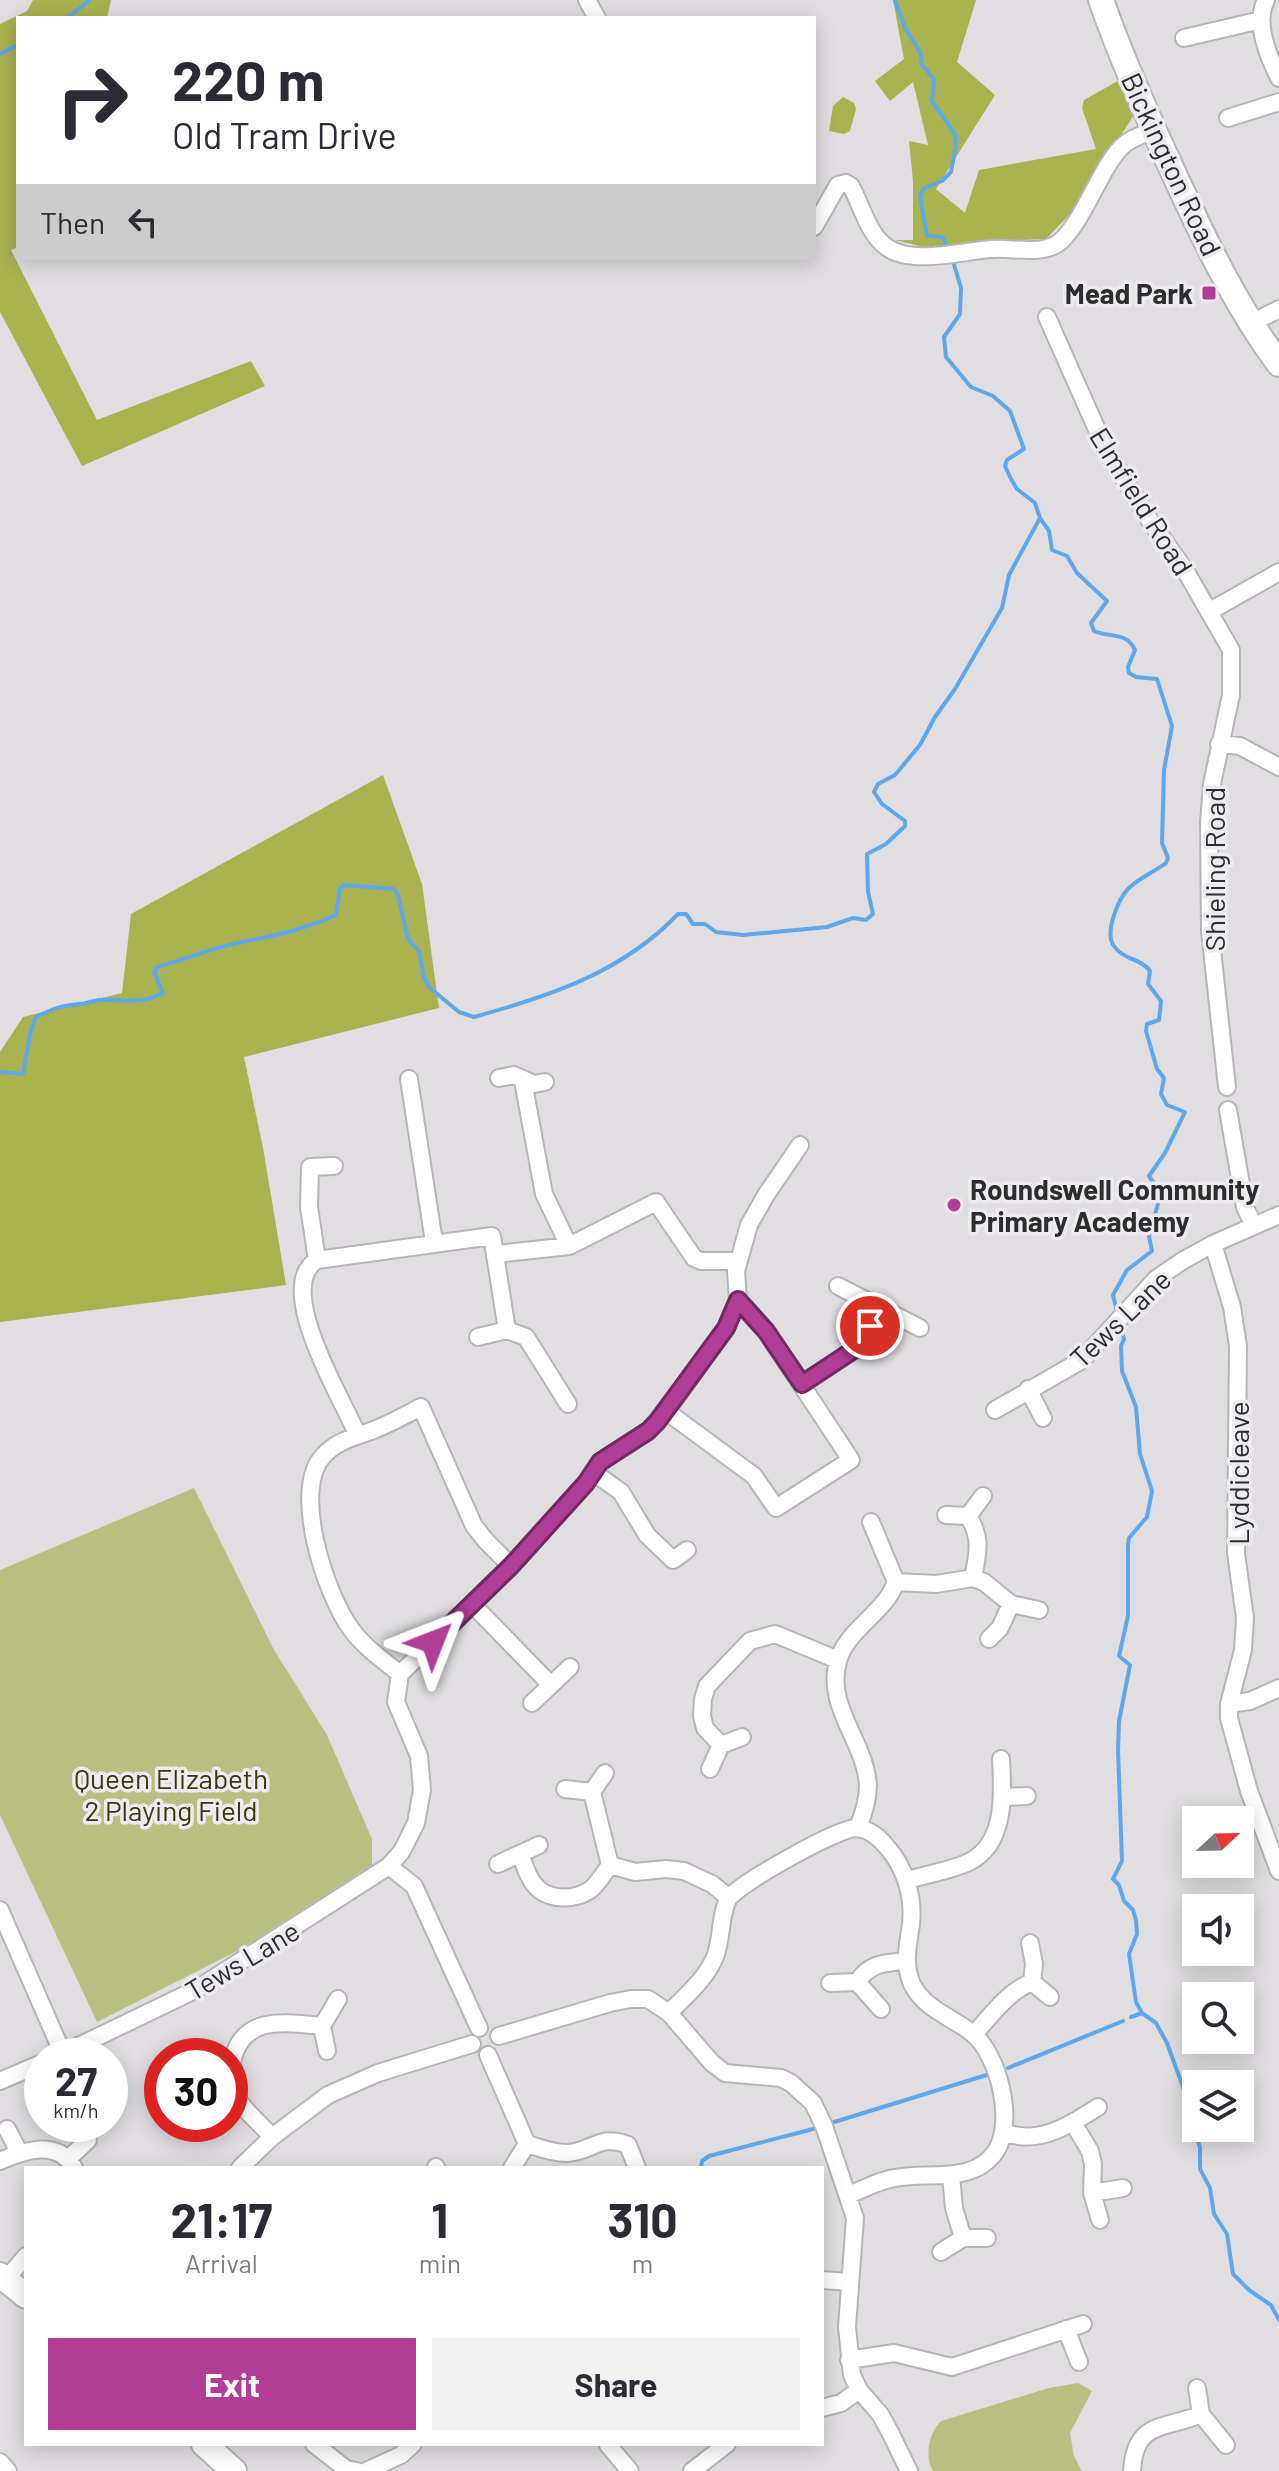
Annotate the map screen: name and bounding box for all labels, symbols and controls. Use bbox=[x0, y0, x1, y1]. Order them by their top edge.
text: 220 m bbox=[172, 45, 325, 112]
icon: right bbox=[40, 48, 144, 152]
street label: Bickington Road bbox=[1115, 67, 1229, 261]
text: Old Tram Drive bbox=[172, 113, 397, 156]
icon: left bbox=[121, 200, 165, 244]
text: Then bbox=[40, 204, 105, 240]
place label: Mead Park bbox=[1065, 276, 1193, 310]
marker: Mead Park bbox=[1200, 284, 1218, 302]
street label: Elmfield Road bbox=[1083, 421, 1201, 581]
street label: Shieling Road bbox=[1197, 787, 1231, 951]
place label: Roundswell Community Primary Academy bbox=[970, 1172, 1259, 1238]
marker: Roundswell Community Primary Academy bbox=[945, 1196, 963, 1214]
street label: Tews Lane bbox=[1063, 1262, 1177, 1374]
pin bbox=[836, 1292, 904, 1360]
icon: arrive bbox=[848, 1304, 892, 1348]
street label: Lyddicleave bbox=[1221, 1401, 1255, 1545]
position arrow bbox=[391, 1600, 475, 1684]
park label: Queen Elizabeth 2 Playing Field bbox=[74, 1761, 268, 1827]
north arrow bbox=[1182, 1806, 1254, 1878]
map controls bbox=[1182, 1806, 1254, 2142]
button: sound bbox=[1182, 1894, 1254, 1966]
street label: Tews Lane bbox=[179, 1913, 305, 2007]
button: search bbox=[1182, 1982, 1254, 2054]
speed limit sign: 30 bbox=[144, 2038, 248, 2142]
text: 27 bbox=[55, 2056, 97, 2104]
button: layers bbox=[1182, 2070, 1254, 2142]
text: km/h bbox=[53, 2098, 99, 2122]
text: 21:17 bbox=[170, 2190, 272, 2248]
text: 1 bbox=[431, 2190, 448, 2248]
text: 310 bbox=[607, 2190, 678, 2248]
text: Arrival bbox=[185, 2247, 258, 2278]
text: min bbox=[419, 2247, 461, 2278]
text: m bbox=[632, 2247, 653, 2278]
button: Exit bbox=[48, 2338, 416, 2430]
button: Share bbox=[432, 2338, 800, 2430]

